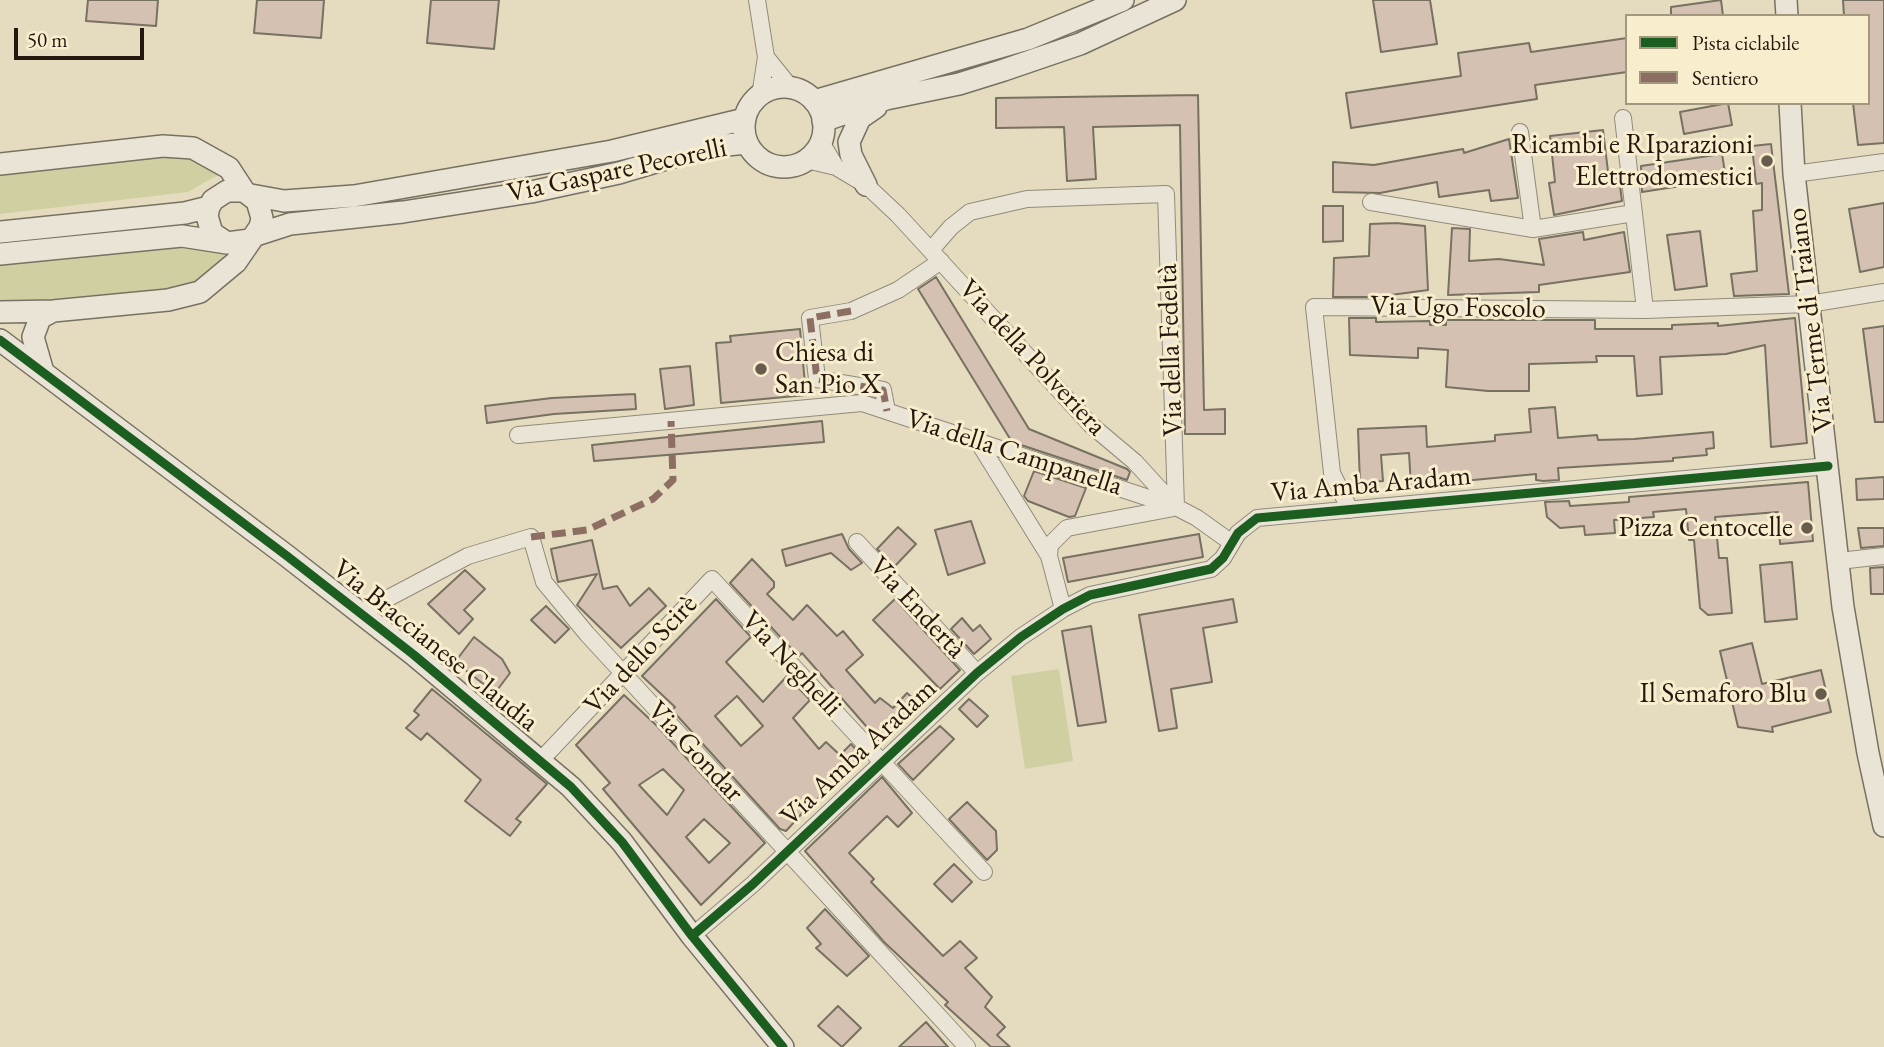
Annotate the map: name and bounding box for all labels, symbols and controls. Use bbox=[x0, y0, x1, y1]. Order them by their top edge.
scale bar bbox=[18, 14, 147, 58]
legend bbox=[1625, 14, 1870, 105]
text: 50 m bbox=[27, 26, 68, 53]
text: Pista ciclabile bbox=[1692, 29, 1800, 56]
text: Sentiero bbox=[1692, 64, 1758, 91]
place label: Ricambi e RIparazioni Elettrodomestici bbox=[1511, 128, 1753, 194]
street label: Via Gaspare Pecorelli bbox=[504, 131, 730, 211]
marker: Ricambi e RIparazioni Elettrodomestici bbox=[1759, 153, 1775, 169]
street label: Via Terme di Traiano bbox=[1781, 206, 1841, 434]
street label: Via della Fedeltà bbox=[1151, 263, 1191, 437]
street label: Via della Polveriera bbox=[951, 273, 1113, 443]
street label: Via Ugo Foscolo bbox=[1370, 290, 1546, 326]
place label: Chiesa di San Pio X bbox=[775, 336, 881, 402]
marker: Chiesa di San Pio X bbox=[753, 361, 769, 377]
street label: Via della Campanella bbox=[902, 402, 1126, 504]
street label: Via Amba Aradam bbox=[1270, 460, 1472, 510]
place label: Pizza Centocelle bbox=[1618, 511, 1793, 545]
marker: Pizza Centocelle bbox=[1799, 520, 1815, 536]
street label: Via Endertà bbox=[861, 550, 973, 666]
street label: Via Braccianese Claudia bbox=[325, 553, 545, 739]
street label: Via dello Scirè bbox=[577, 588, 705, 722]
street label: Via Neghelli bbox=[733, 604, 849, 724]
street label: Via Amba Aradam bbox=[774, 672, 944, 834]
place label: Il Semaforo Blu bbox=[1639, 677, 1807, 711]
marker: Il Semaforo Blu bbox=[1813, 686, 1829, 702]
street label: Via Gondar bbox=[640, 695, 750, 809]

